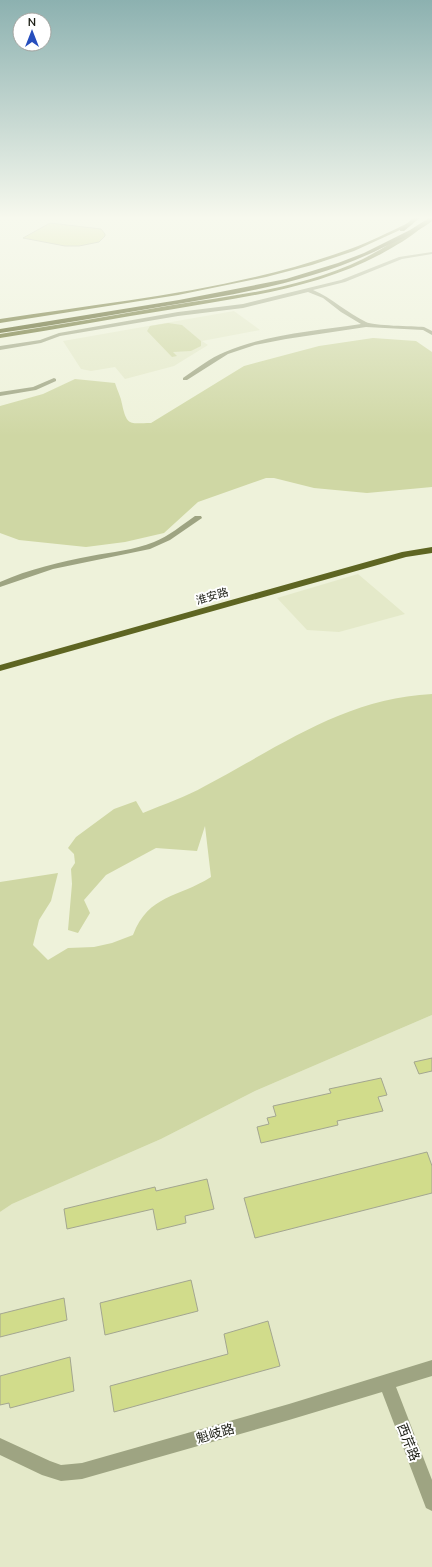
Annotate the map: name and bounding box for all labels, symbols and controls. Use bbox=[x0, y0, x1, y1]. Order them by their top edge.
north arrow bbox=[12, 12, 52, 52]
text: N bbox=[28, 15, 36, 29]
street label: 淮安路 bbox=[194, 585, 230, 607]
street label: 魁岐路 bbox=[194, 1420, 236, 1446]
street label: 西芹路 bbox=[395, 1421, 423, 1463]

